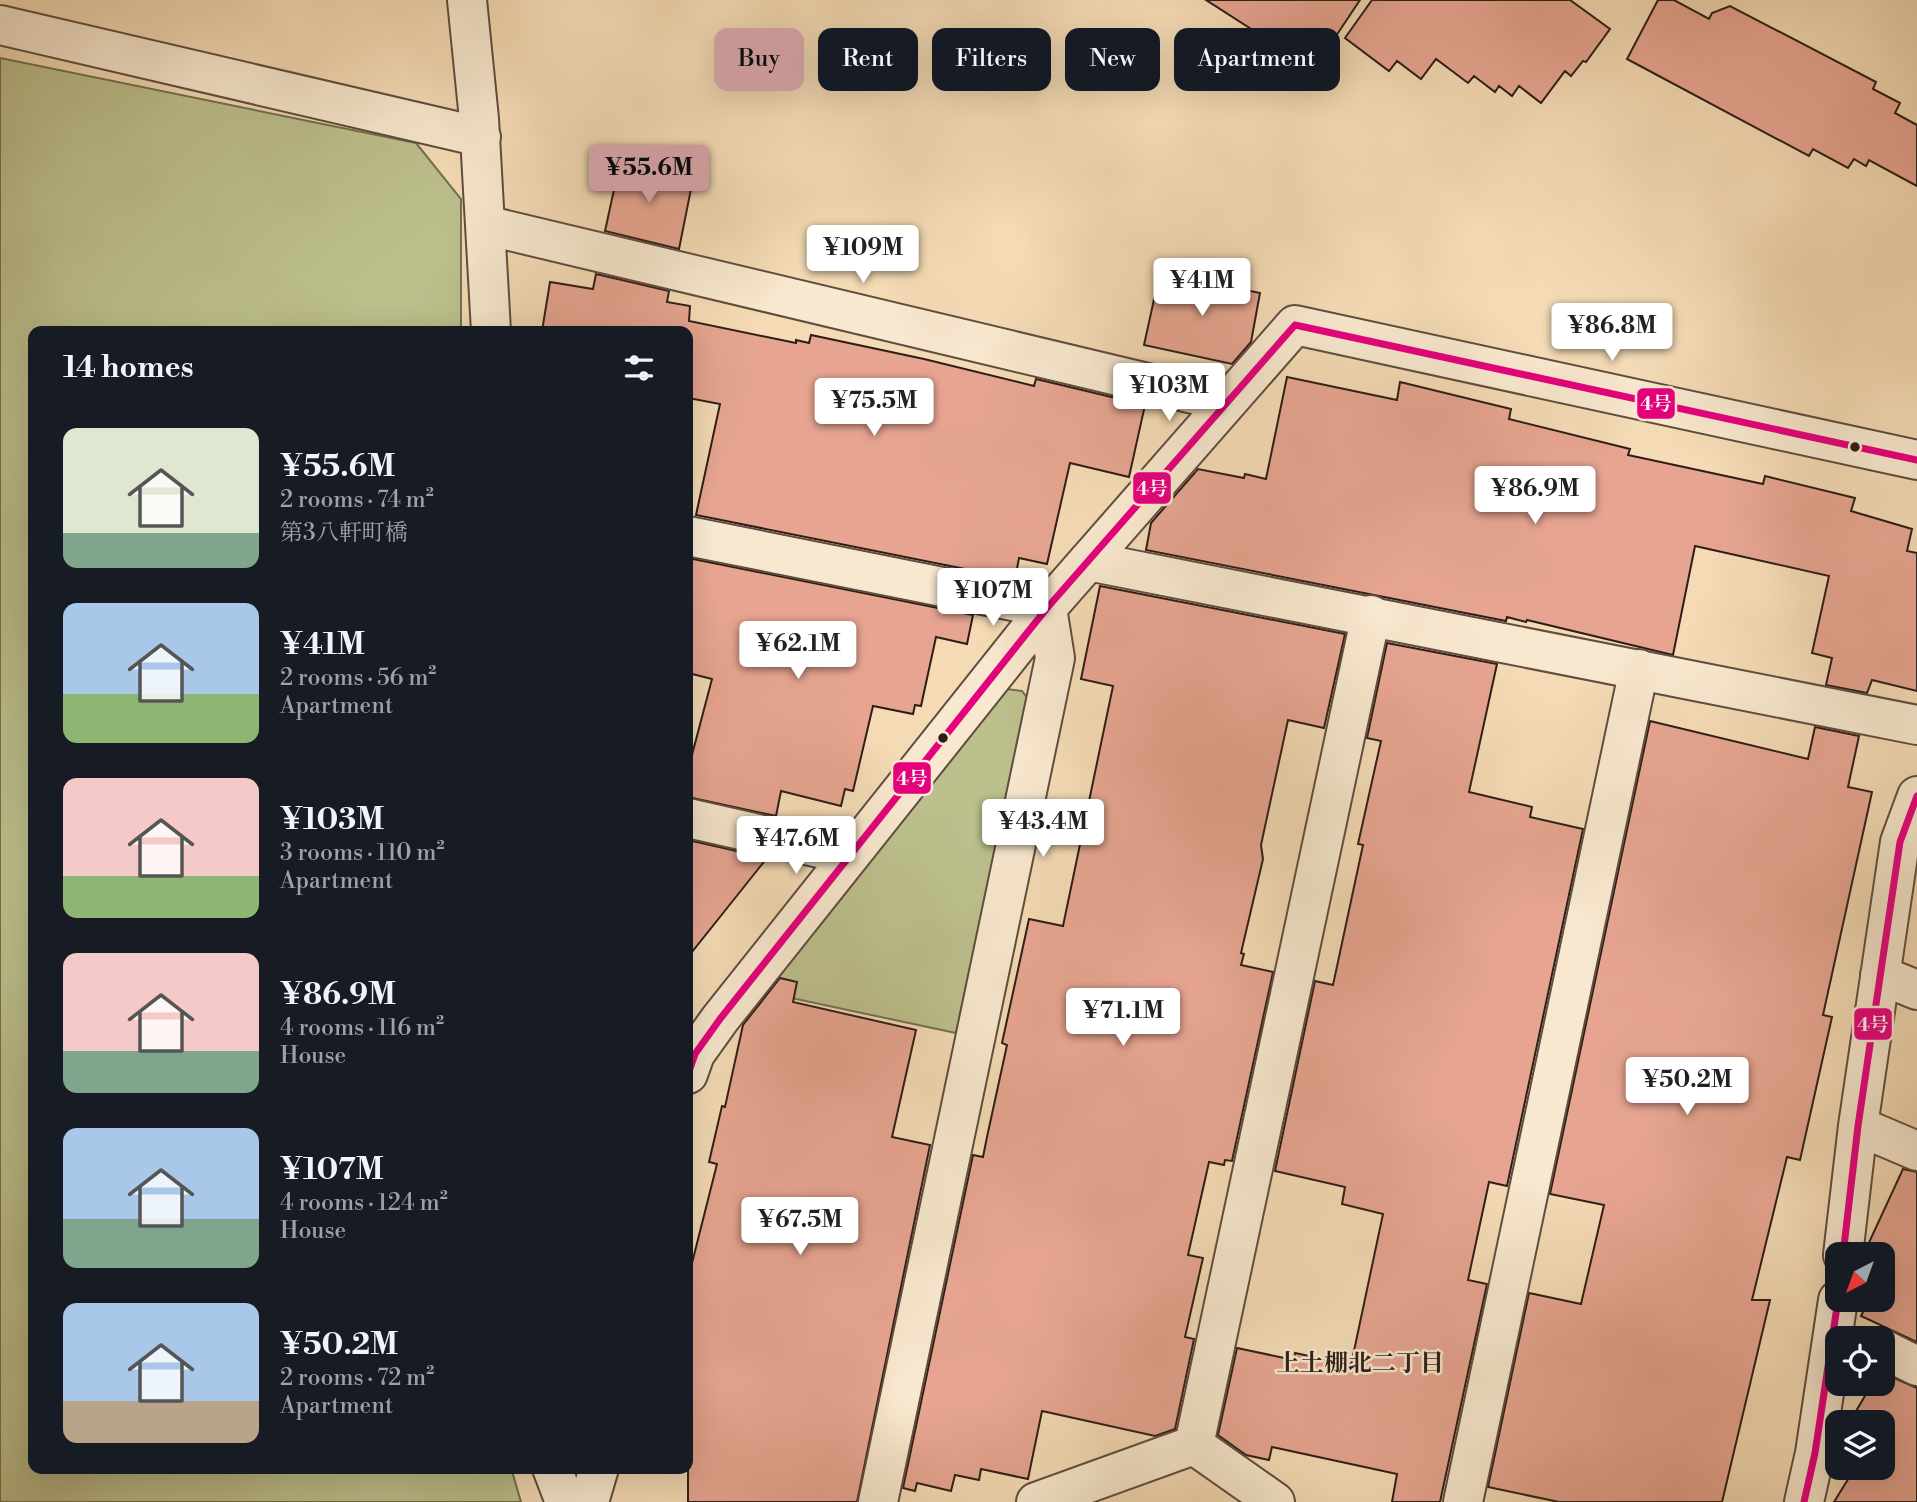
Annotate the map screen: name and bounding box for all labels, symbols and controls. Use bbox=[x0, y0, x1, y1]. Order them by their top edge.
chip: Buy bbox=[714, 28, 804, 91]
chip: Rent bbox=[818, 28, 918, 91]
chip: Filters bbox=[932, 28, 1051, 91]
chip: New bbox=[1065, 28, 1160, 91]
chip: Apartment bbox=[1174, 28, 1340, 91]
pin: ¥55.6M bbox=[592, 146, 706, 205]
text: ¥55.6M bbox=[605, 154, 693, 182]
pin: ¥109M bbox=[814, 226, 912, 285]
text: ¥109M bbox=[823, 234, 903, 262]
pin: ¥41M bbox=[1161, 258, 1243, 318]
text: ¥41M bbox=[1169, 267, 1235, 295]
pin: ¥86.8M bbox=[1555, 304, 1669, 363]
text: ¥86.8M bbox=[1567, 312, 1657, 340]
text: 14 homes bbox=[63, 349, 194, 387]
icon: filters bbox=[620, 349, 658, 387]
pin: ¥103M bbox=[1120, 364, 1218, 423]
text: ¥103M bbox=[1129, 372, 1209, 400]
pin: ¥75.5M bbox=[817, 378, 931, 438]
text: ¥75.5M bbox=[831, 387, 917, 415]
line badge: 4号 bbox=[1636, 387, 1676, 420]
text: 4号 bbox=[1640, 392, 1672, 416]
unlabelled marker bbox=[1848, 440, 1862, 454]
text: ¥55.6M bbox=[280, 448, 395, 486]
icon: home bbox=[119, 456, 203, 540]
pin: ¥86.9M bbox=[1478, 466, 1592, 526]
line badge: 4号 bbox=[1132, 471, 1172, 505]
text: ¥86.9M bbox=[1491, 475, 1579, 503]
text: 4号 bbox=[1136, 477, 1168, 501]
text: 2 rooms · 74 m² bbox=[280, 486, 434, 514]
text: 第3八軒町橋 bbox=[280, 519, 408, 547]
pin: ¥107M bbox=[944, 568, 1042, 628]
text: ¥107M bbox=[953, 577, 1033, 605]
pin: ¥62.1M bbox=[741, 622, 855, 681]
text: ¥41M bbox=[280, 626, 365, 664]
text: ¥62.1M bbox=[755, 630, 841, 658]
icon: home bbox=[119, 631, 203, 715]
text: 2 rooms · 56 m² bbox=[280, 664, 436, 692]
text: Apartment bbox=[280, 692, 393, 720]
unlabelled marker bbox=[936, 731, 950, 745]
line badge: 4号 bbox=[892, 761, 932, 795]
text: 4号 bbox=[896, 767, 928, 791]
pin: ¥43.4M bbox=[986, 800, 1100, 859]
text: ¥103M bbox=[280, 801, 384, 839]
icon: home bbox=[119, 806, 203, 890]
text: ¥43.4M bbox=[998, 808, 1088, 836]
pin: ¥47.6M bbox=[739, 816, 853, 876]
text: ¥47.6M bbox=[753, 825, 839, 853]
text: 3 rooms · 110 m² bbox=[280, 839, 444, 867]
text: Apartment bbox=[280, 867, 393, 895]
text: ¥86.9M bbox=[280, 976, 396, 1014]
icon: home bbox=[119, 981, 203, 1065]
pin: ¥71.1M bbox=[1066, 988, 1180, 1048]
text: ¥71.1M bbox=[1082, 997, 1164, 1025]
line badge: 4号 bbox=[1853, 1007, 1893, 1041]
text: 4号 bbox=[1857, 1013, 1889, 1037]
text: 4 rooms · 116 m² bbox=[280, 1014, 444, 1042]
text: House bbox=[280, 1042, 346, 1070]
pin: ¥50.2M bbox=[1630, 1058, 1744, 1117]
text: ¥50.2M bbox=[1642, 1066, 1732, 1094]
text: ¥107M bbox=[280, 1151, 384, 1189]
icon: home bbox=[119, 1156, 203, 1240]
text: 4 rooms · 124 m² bbox=[280, 1189, 448, 1217]
pin: ¥67.5M bbox=[743, 1198, 857, 1257]
text: ¥67.5M bbox=[757, 1206, 843, 1234]
text: House bbox=[280, 1217, 346, 1245]
north arrow bbox=[1825, 1242, 1895, 1312]
map controls bbox=[1825, 1242, 1895, 1480]
text: ¥50.2M bbox=[280, 1326, 398, 1364]
button: locate bbox=[1825, 1326, 1895, 1396]
icon: home bbox=[119, 1331, 203, 1415]
district label: 上土棚北二丁目 bbox=[1276, 1349, 1444, 1379]
text: 2 rooms · 72 m² bbox=[280, 1364, 434, 1392]
text: Apartment bbox=[280, 1392, 393, 1420]
button: layers bbox=[1825, 1410, 1895, 1480]

